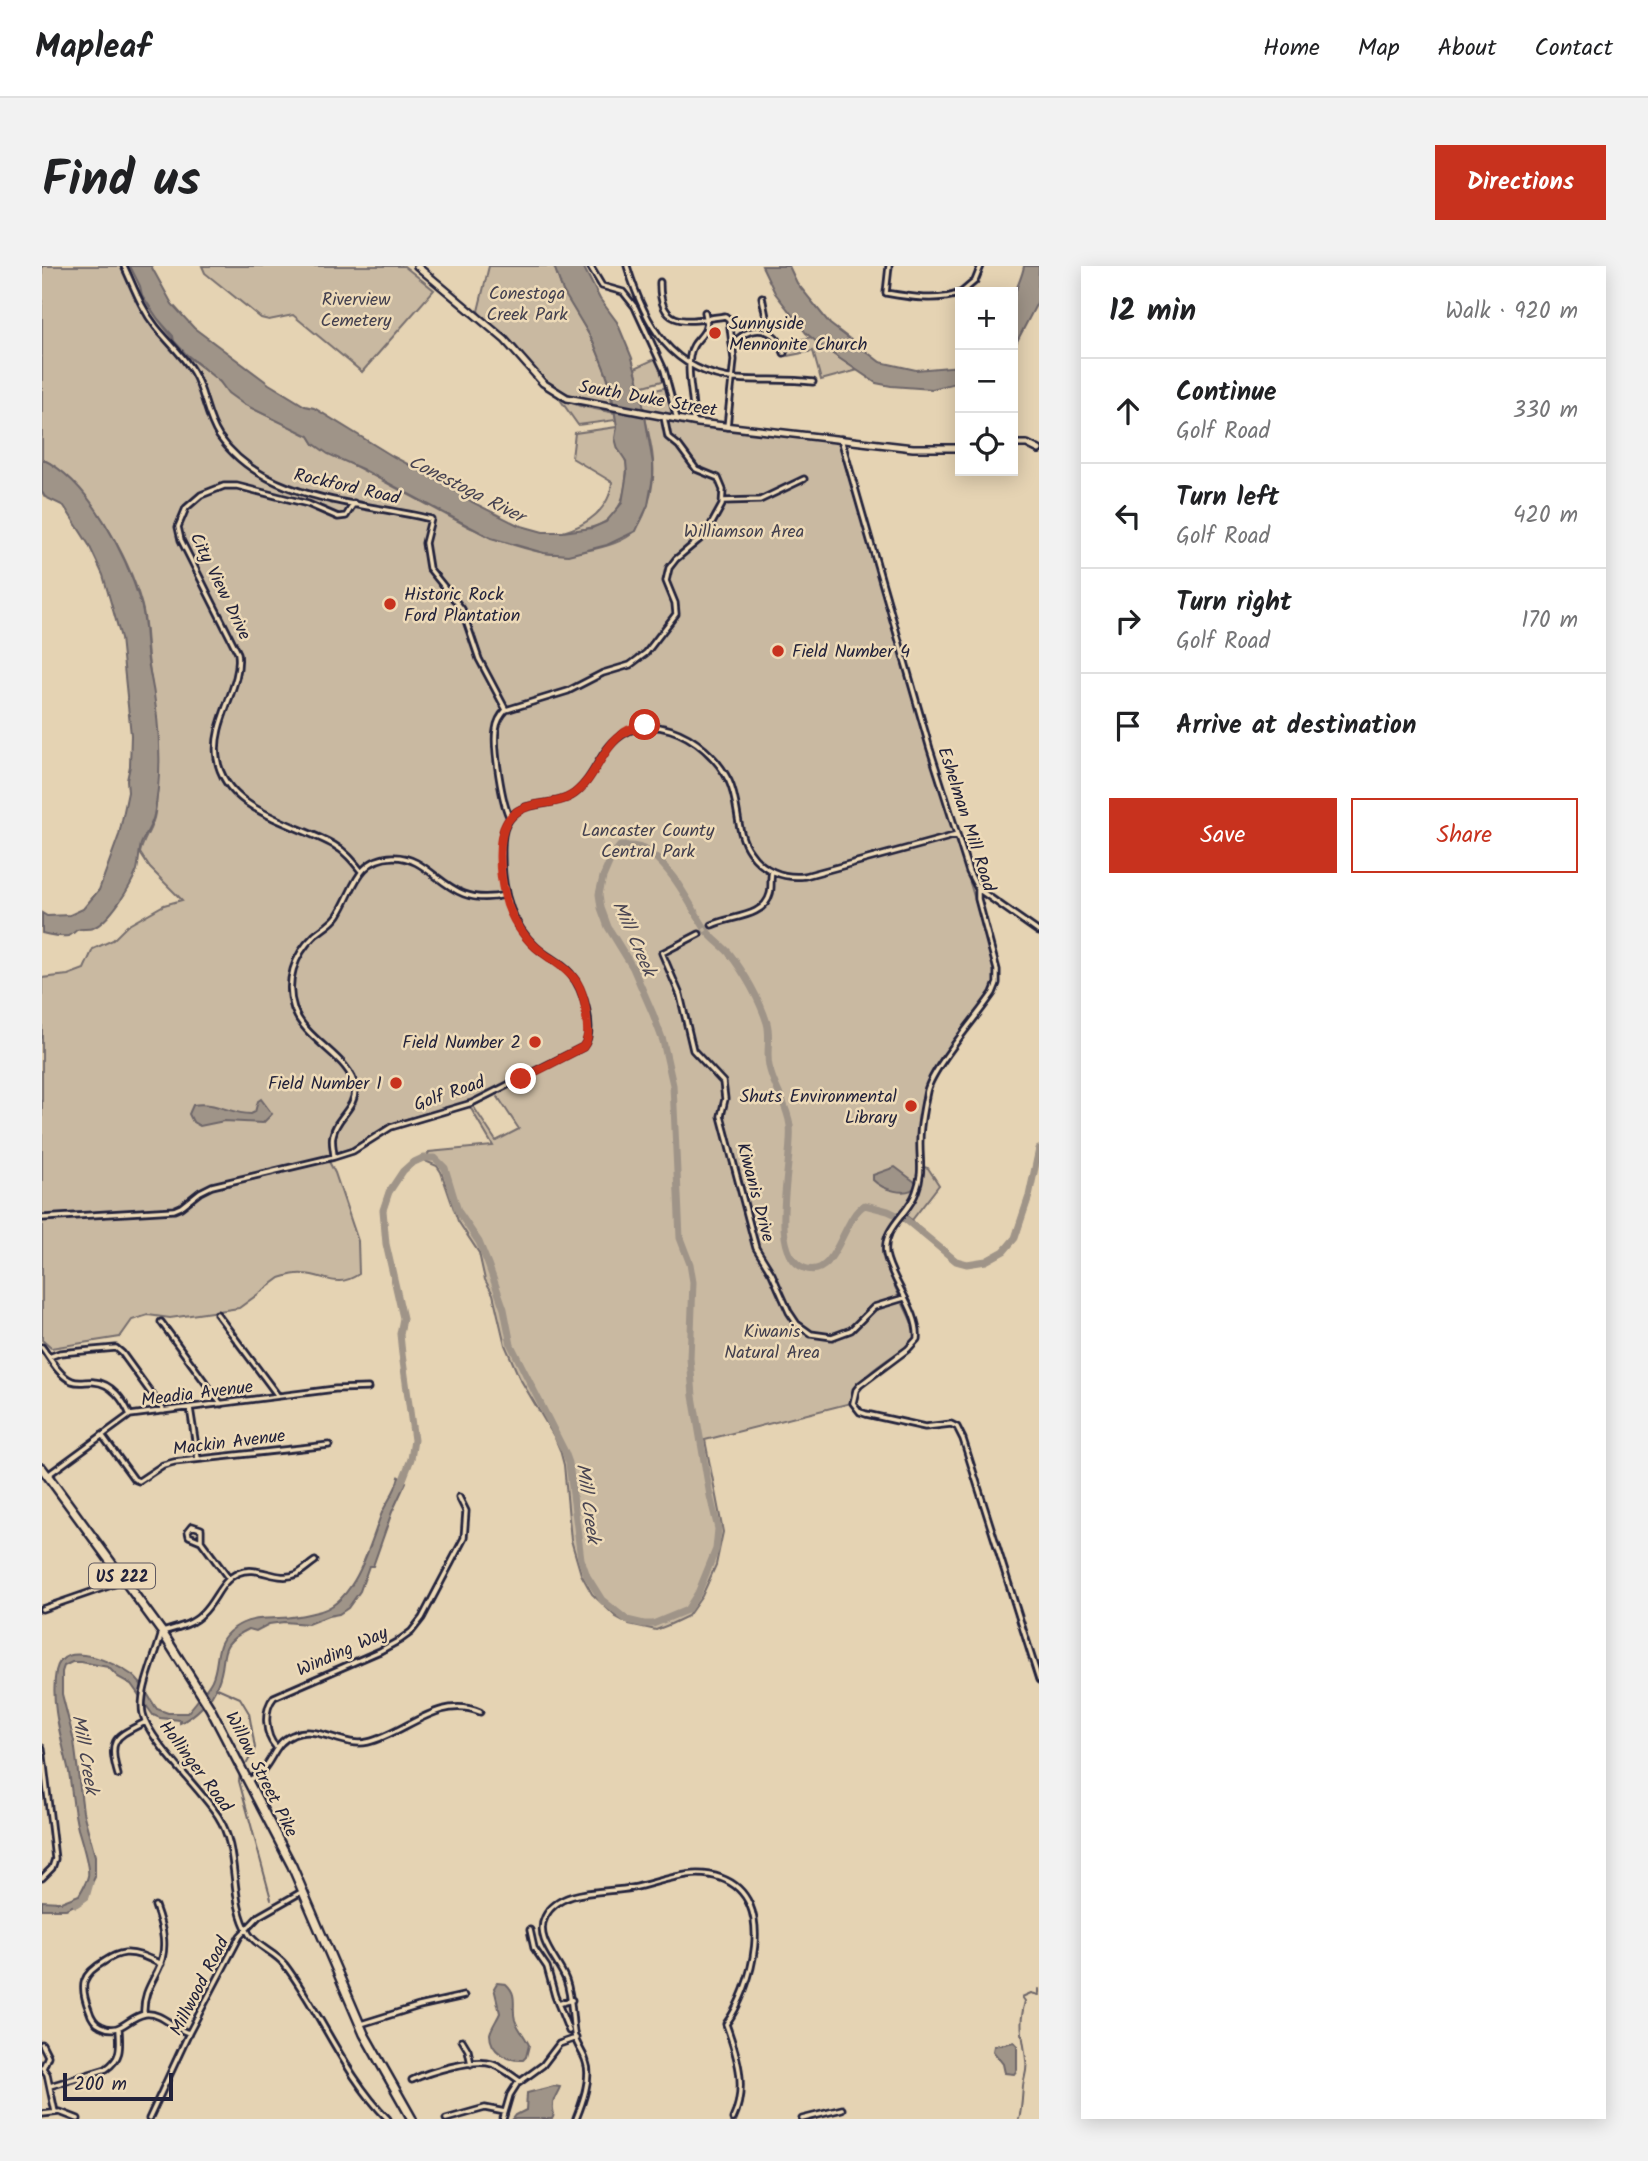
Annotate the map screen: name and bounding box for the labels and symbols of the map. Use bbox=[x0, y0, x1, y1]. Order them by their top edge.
park label: Conestoga Creek Park bbox=[486, 280, 568, 330]
park label: Riverview Cemetery bbox=[321, 286, 392, 336]
place label: Sunnyside Mennonite Church bbox=[729, 310, 868, 360]
marker: Sunnyside Mennonite Church bbox=[707, 325, 723, 341]
street label: South Duke Street bbox=[576, 373, 720, 426]
water label: Conestoga River bbox=[403, 448, 533, 534]
street label: Rockford Road bbox=[291, 461, 404, 514]
park label: Williamson Area bbox=[684, 518, 804, 547]
street label: City View Drive bbox=[181, 528, 258, 645]
place label: Historic Rock Ford Plantation bbox=[404, 581, 520, 631]
marker: Historic Rock Ford Plantation bbox=[382, 596, 398, 612]
place label: Field Number 4 bbox=[792, 638, 910, 667]
marker: Field Number 4 bbox=[770, 643, 786, 659]
route start bbox=[629, 709, 660, 740]
street label: Eshelman Mill Road bbox=[929, 743, 1003, 896]
park label: Lancaster County Central Park bbox=[582, 817, 715, 867]
water label: Mill Creek bbox=[603, 896, 664, 984]
place label: Field Number 2 bbox=[402, 1029, 521, 1058]
marker: Field Number 2 bbox=[527, 1034, 543, 1050]
route end bbox=[505, 1063, 536, 1094]
street label: Golf Road bbox=[410, 1068, 490, 1120]
place label: Field Number 1 bbox=[268, 1070, 382, 1099]
marker: Field Number 1 bbox=[388, 1075, 404, 1091]
place label: Shuts Environmental Library bbox=[740, 1083, 898, 1133]
marker: Shuts Environmental Library bbox=[903, 1098, 919, 1114]
street label: Kiwanis Drive bbox=[727, 1139, 782, 1245]
park label: Kiwanis Natural Area bbox=[724, 1318, 820, 1368]
street label: Meadia Avenue bbox=[139, 1373, 255, 1416]
street label: Mackin Avenue bbox=[171, 1422, 287, 1465]
water label: Mill Creek bbox=[567, 1462, 608, 1548]
road number: US 222 bbox=[89, 1564, 155, 1588]
street label: Winding Way bbox=[292, 1619, 394, 1685]
street label: Willow Street Pike bbox=[216, 1707, 305, 1843]
water label: Mill Creek bbox=[62, 1712, 106, 1799]
street label: Hollinger Road bbox=[150, 1715, 240, 1820]
street label: Millwood Road bbox=[163, 1931, 238, 2041]
scale bar bbox=[63, 2070, 173, 2102]

